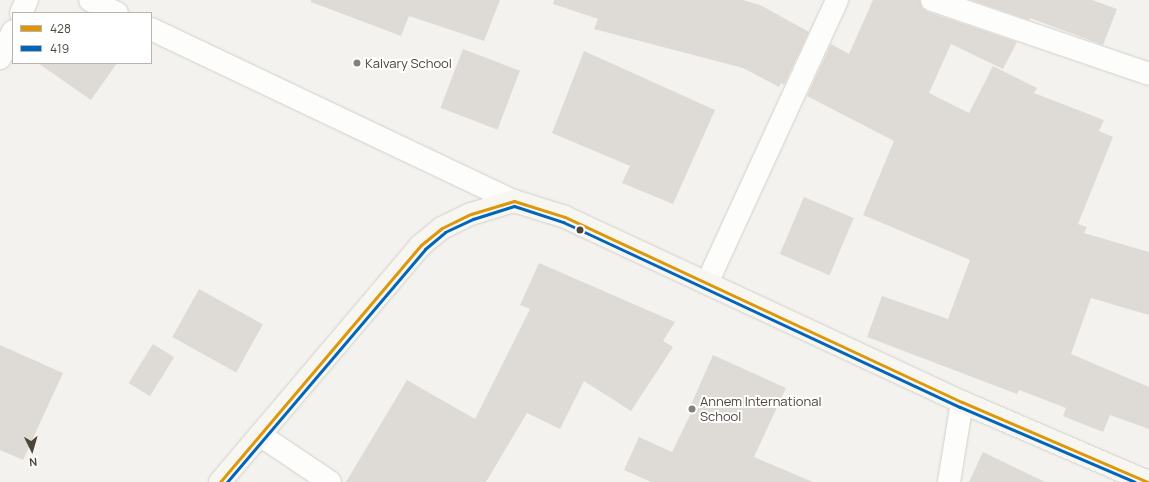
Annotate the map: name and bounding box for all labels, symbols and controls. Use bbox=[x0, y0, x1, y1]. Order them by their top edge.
legend bbox=[12, 12, 152, 64]
text: 428 bbox=[50, 20, 71, 37]
text: 419 bbox=[50, 40, 69, 57]
place label: Kalvary School bbox=[365, 55, 452, 71]
marker: Kalvary School bbox=[352, 58, 362, 68]
unlabelled marker bbox=[575, 225, 585, 235]
place label: Annem International School bbox=[700, 394, 822, 425]
marker: Annem International School bbox=[687, 404, 697, 414]
north arrow bbox=[12, 430, 52, 470]
text: N bbox=[28, 455, 38, 470]

